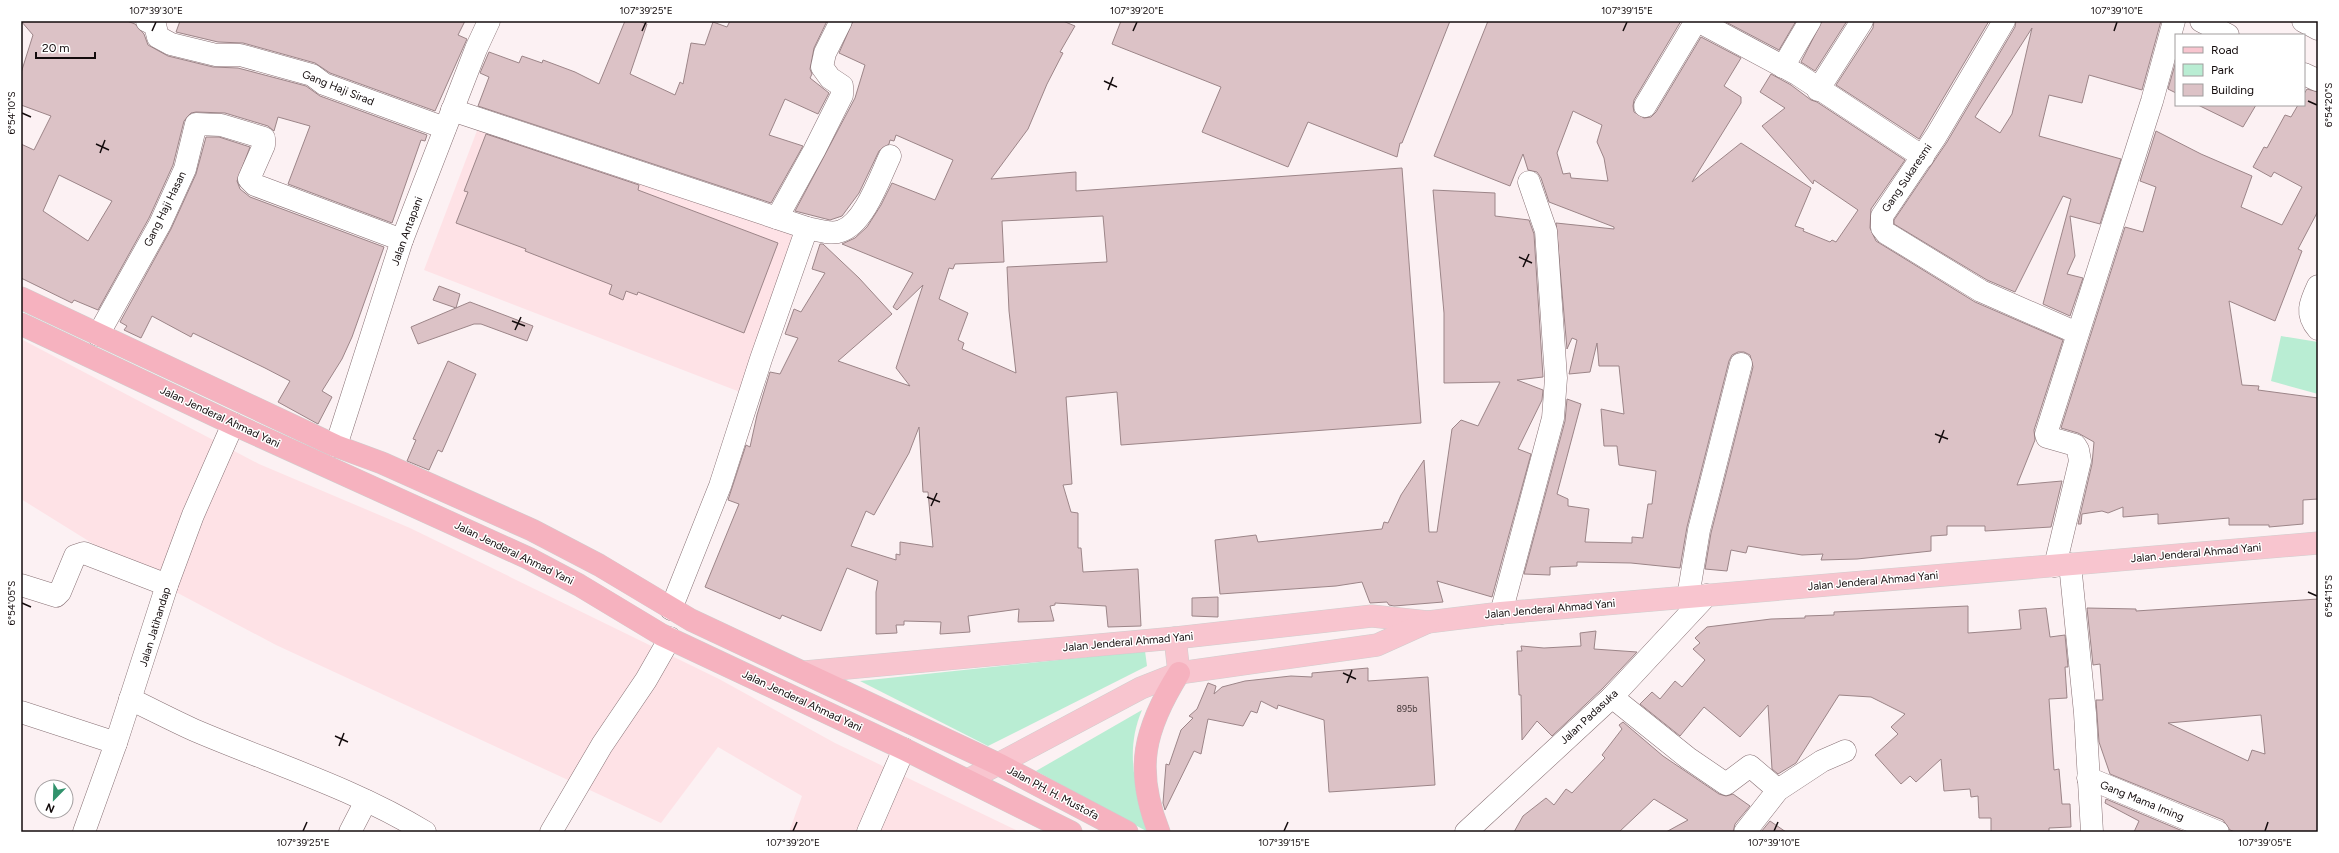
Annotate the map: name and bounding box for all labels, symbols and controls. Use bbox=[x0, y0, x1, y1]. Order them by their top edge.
text: 107°39'30"E bbox=[129, 4, 183, 17]
text: 107°39'25"E bbox=[619, 4, 673, 17]
text: 107°39'20"E bbox=[1110, 4, 1164, 17]
text: 107°39'15"E bbox=[1601, 4, 1653, 17]
text: 107°39'10"E bbox=[2091, 4, 2143, 17]
scale bar bbox=[36, 34, 95, 60]
legend bbox=[2175, 34, 2305, 106]
text: 20 m bbox=[42, 41, 70, 55]
text: Road bbox=[2211, 43, 2239, 57]
text: Park bbox=[2211, 63, 2234, 77]
street label: Gang Haji Sirad bbox=[300, 68, 376, 108]
text: Building bbox=[2211, 83, 2254, 97]
text: 6°54'20"S bbox=[2322, 83, 2335, 127]
text: 6°54'10"S bbox=[5, 91, 18, 135]
street label: Gang Sukaresmi bbox=[1879, 141, 1935, 215]
street label: Gang Haji Hasan bbox=[141, 169, 189, 249]
street label: Jalan Antapani bbox=[389, 195, 425, 267]
street label: Jalan Jenderal Ahmad Yani bbox=[158, 383, 282, 451]
street label: Jalan Jenderal Ahmad Yani bbox=[452, 518, 576, 588]
street label: Jalan Jenderal Ahmad Yani bbox=[2130, 541, 2262, 565]
street label: Jalan Jenderal Ahmad Yani bbox=[1807, 569, 1939, 593]
text: 6°54'15"S bbox=[2322, 575, 2335, 617]
text: 6°54'05"S bbox=[5, 581, 18, 625]
street label: Jalan Jatihandap bbox=[137, 585, 173, 668]
street label: Jalan Jenderal Ahmad Yani bbox=[1484, 597, 1616, 621]
street label: Jalan Jenderal Ahmad Yani bbox=[1062, 630, 1194, 654]
street label: Jalan Jenderal Ahmad Yani bbox=[740, 667, 864, 735]
street label: Jalan Padasuka bbox=[1557, 687, 1621, 747]
house number: 895b bbox=[1396, 703, 1418, 714]
street label: Jalan PH. H. Mustofa bbox=[1005, 763, 1101, 823]
street label: Gang Mama Iming bbox=[2098, 778, 2186, 824]
north arrow bbox=[34, 779, 74, 819]
text: N bbox=[44, 800, 57, 815]
text: 107°39'25"E bbox=[276, 836, 330, 849]
text: 107°39'20"E bbox=[766, 836, 820, 849]
text: 107°39'15"E bbox=[1258, 836, 1310, 849]
text: 107°39'10"E bbox=[1748, 836, 1800, 849]
text: 107°39'05"E bbox=[2238, 836, 2292, 849]

